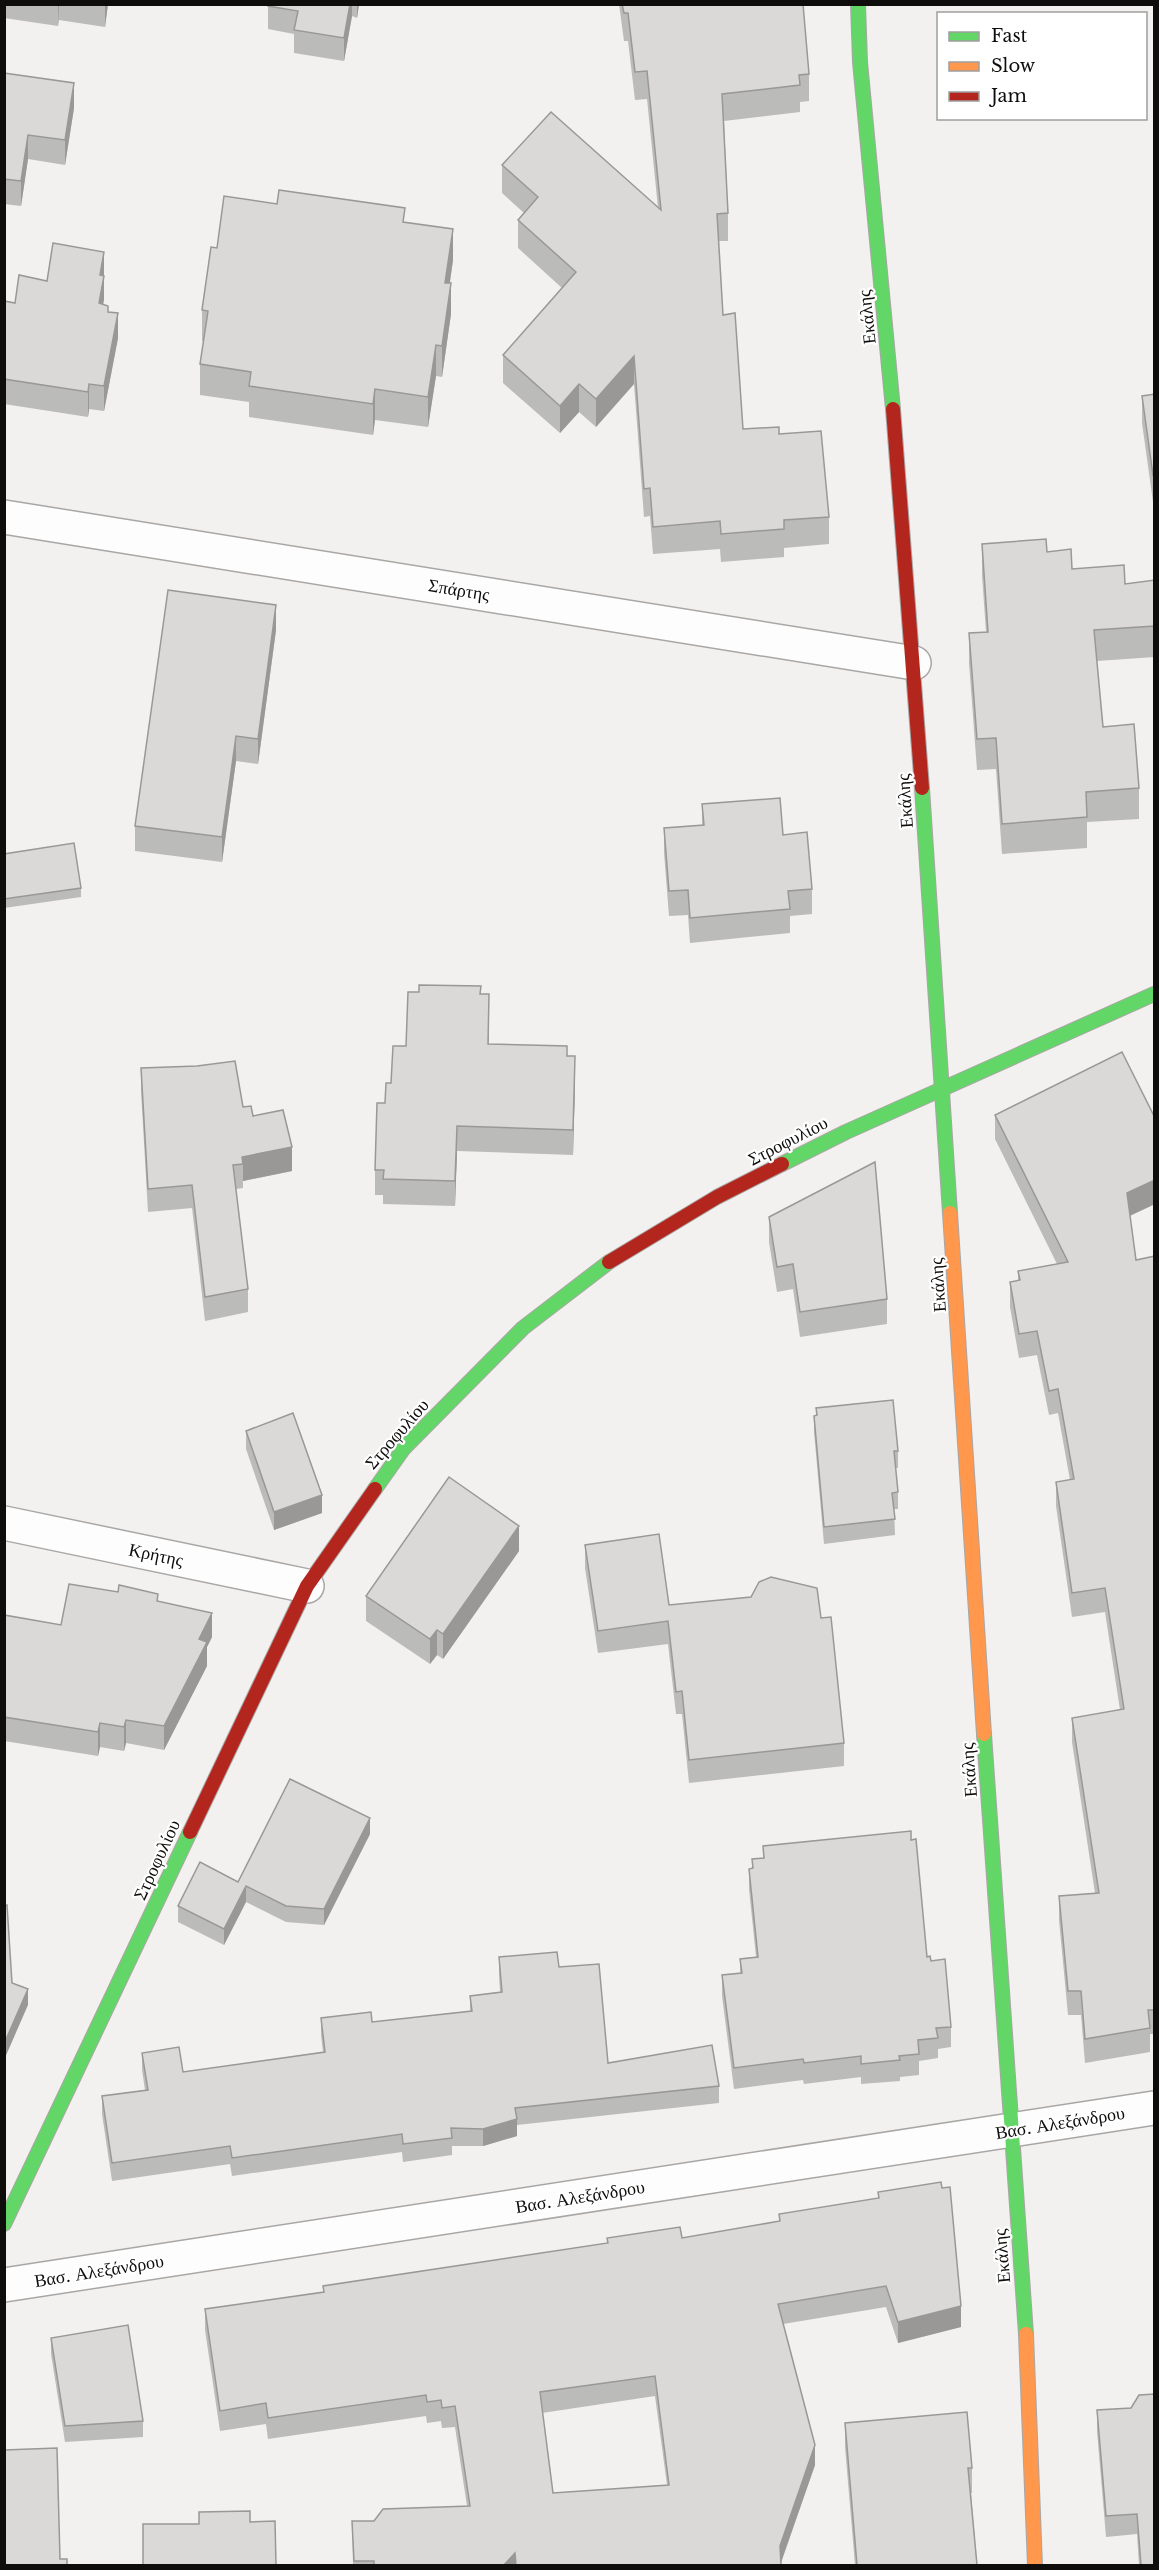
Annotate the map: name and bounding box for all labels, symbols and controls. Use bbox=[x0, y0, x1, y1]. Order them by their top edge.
legend bbox=[937, 12, 1147, 120]
text: Fast bbox=[991, 25, 1028, 47]
text: Slow bbox=[991, 55, 1036, 77]
text: Jam bbox=[989, 85, 1027, 107]
street label: Εκάλης bbox=[853, 289, 881, 345]
street label: Σπάρτης bbox=[427, 574, 491, 606]
street label: Εκάλης bbox=[892, 773, 918, 829]
street label: Στροφυλίου bbox=[745, 1112, 831, 1170]
street label: Εκάλης bbox=[925, 1257, 951, 1313]
street label: Στροφυλίου bbox=[360, 1394, 434, 1474]
street label: Κρήτης bbox=[127, 1539, 185, 1571]
street label: Εκάλης bbox=[956, 1742, 982, 1798]
street label: Στροφυλίου bbox=[129, 1816, 185, 1904]
street label: Βασ. Αλεξάνδρου bbox=[994, 2102, 1126, 2144]
street label: Βασ. Αλεξάνδρου bbox=[514, 2176, 646, 2218]
street label: Εκάλης bbox=[989, 2228, 1015, 2284]
street label: Βασ. Αλεξάνδρου bbox=[33, 2250, 165, 2292]

